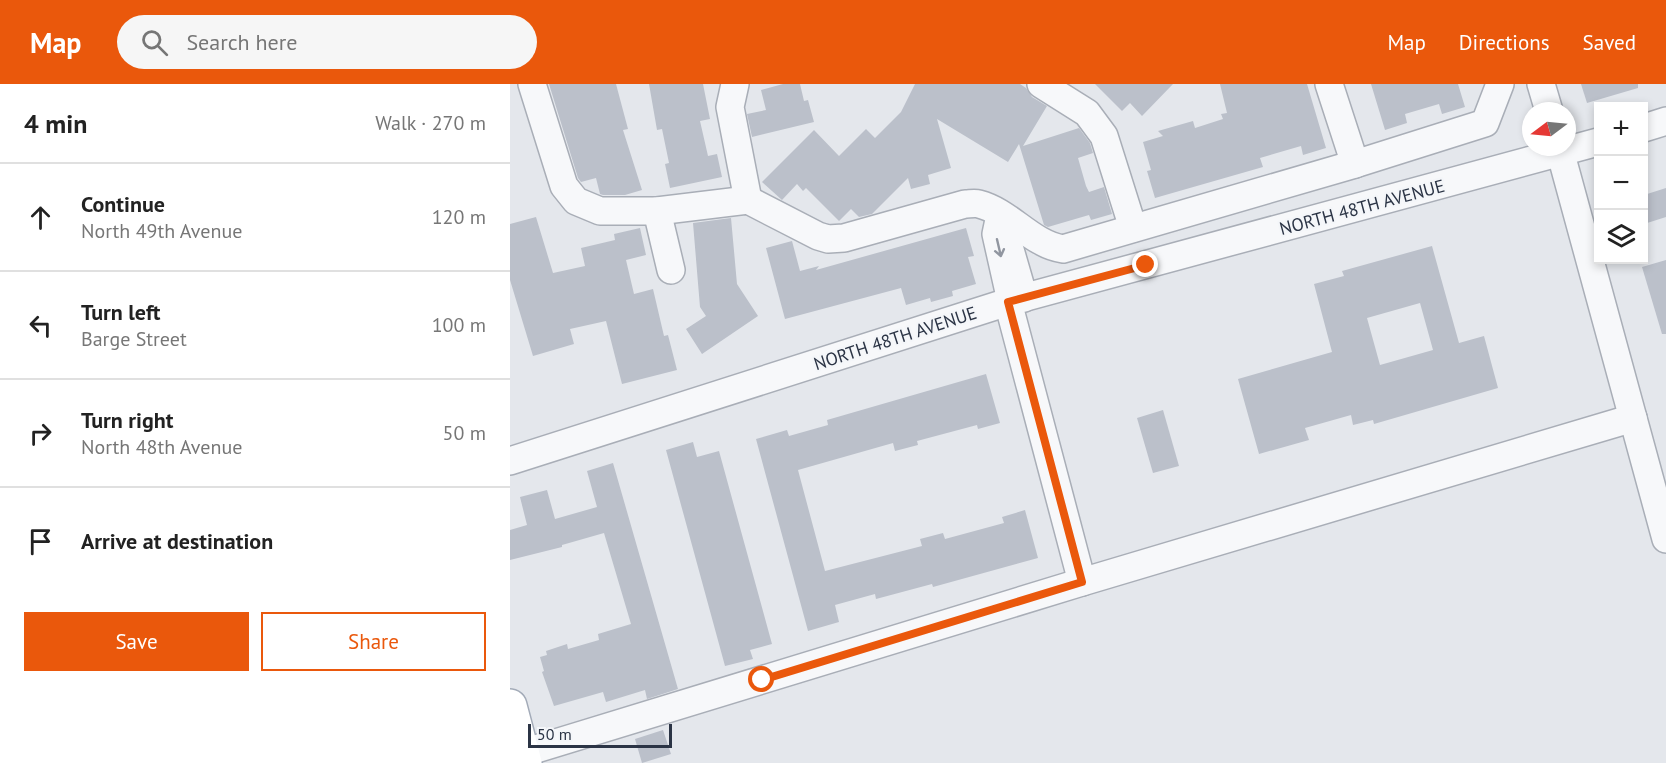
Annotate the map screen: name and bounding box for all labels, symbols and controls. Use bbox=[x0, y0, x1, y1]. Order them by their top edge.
search box bbox=[117, 15, 537, 69]
text: Map bbox=[30, 24, 81, 61]
icon: search bbox=[138, 26, 171, 59]
text: Search here bbox=[186, 28, 297, 56]
text: Map bbox=[1387, 29, 1426, 56]
text: Directions bbox=[1459, 29, 1550, 56]
text: Saved bbox=[1583, 29, 1636, 56]
north arrow bbox=[1522, 102, 1576, 156]
map controls bbox=[1594, 102, 1648, 264]
button: + bbox=[1594, 102, 1648, 156]
text: 4 min bbox=[24, 107, 87, 140]
text: Walk · 270 m bbox=[375, 110, 486, 136]
button: − bbox=[1594, 156, 1648, 210]
street label: NORTH 48TH AVENUE bbox=[1277, 174, 1447, 240]
text: Continue bbox=[81, 190, 165, 218]
icon: ahead bbox=[24, 201, 57, 234]
text: 120 m bbox=[432, 204, 486, 230]
button: layers bbox=[1594, 210, 1648, 264]
text: North 49th Avenue bbox=[81, 218, 242, 244]
one-way arrow bbox=[993, 239, 1005, 258]
route end bbox=[1132, 251, 1158, 277]
text: Turn left bbox=[81, 298, 161, 326]
street label: NORTH 48TH AVENUE bbox=[811, 301, 979, 375]
icon: left bbox=[24, 309, 57, 342]
text: 100 m bbox=[432, 312, 486, 338]
text: Barge Street bbox=[81, 326, 187, 352]
text: Turn right bbox=[81, 406, 173, 434]
icon: right bbox=[24, 417, 57, 450]
text: 50 m bbox=[443, 420, 486, 446]
text: North 48th Avenue bbox=[81, 434, 242, 460]
icon: arrive bbox=[24, 525, 57, 558]
text: Arrive at destination bbox=[81, 527, 273, 555]
button: Save bbox=[24, 612, 249, 671]
button: Share bbox=[261, 612, 486, 671]
route start bbox=[748, 666, 774, 692]
scale bar bbox=[528, 721, 672, 748]
text: 50 m bbox=[537, 724, 572, 744]

